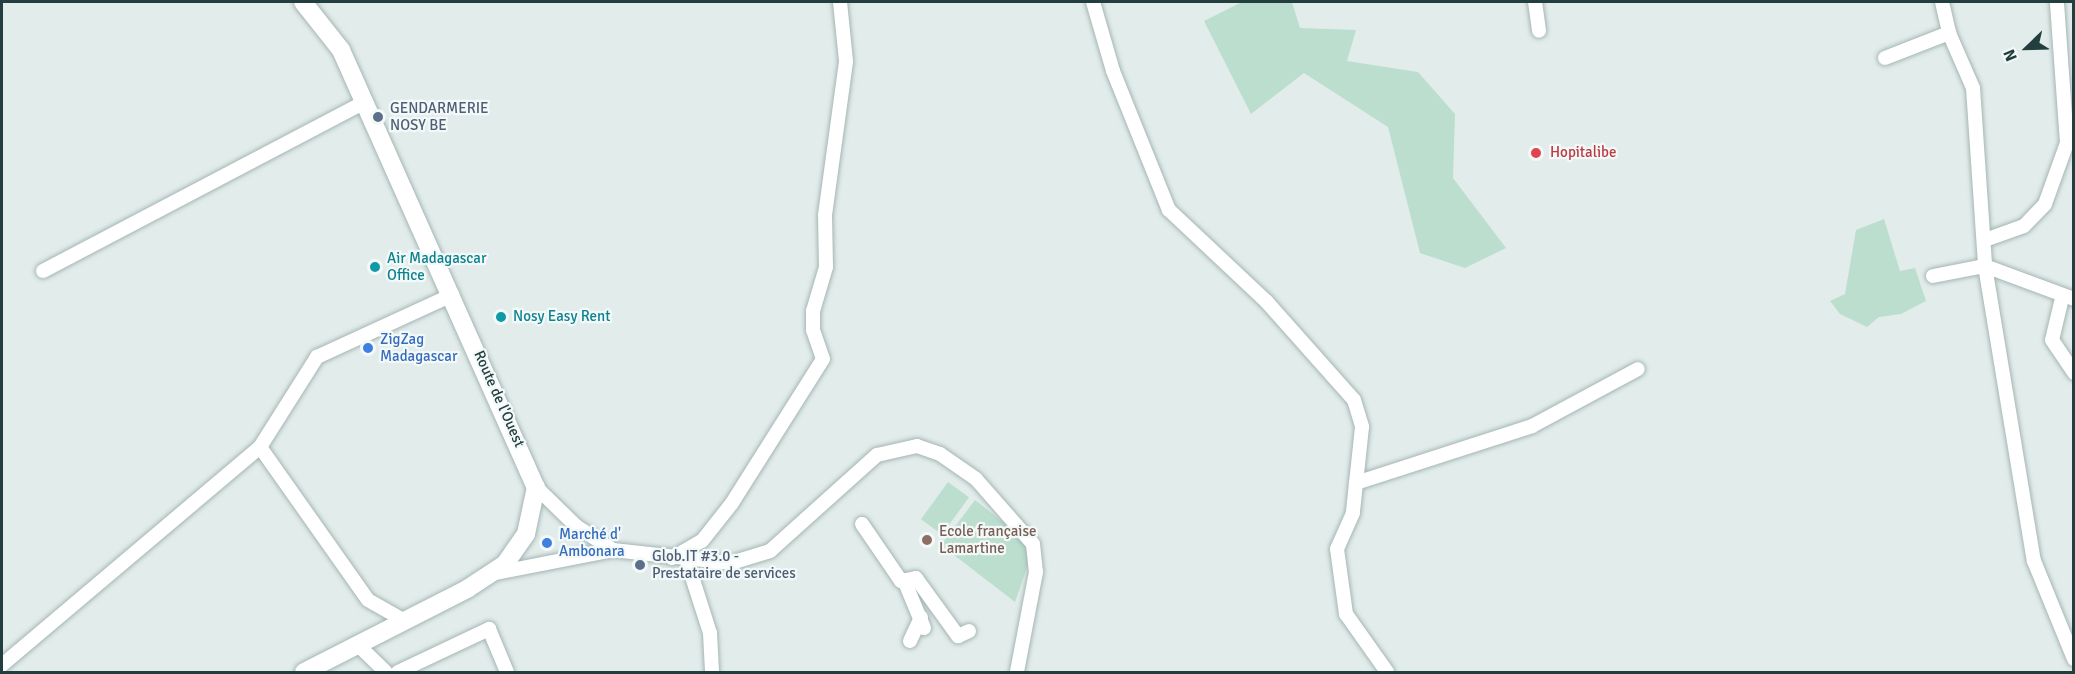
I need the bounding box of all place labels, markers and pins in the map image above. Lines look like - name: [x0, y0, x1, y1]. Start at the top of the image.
- place label: GENDARMERIE NOSY BE: [390, 99, 489, 134]
- marker: GENDARMERIE NOSY BE: [371, 110, 385, 124]
- marker: Hopitalibe: [1527, 144, 1545, 162]
- place label: Hopitalibe: [1550, 144, 1617, 162]
- place label: Air Madagascar Office: [387, 249, 486, 284]
- marker: Air Madagascar Office: [368, 260, 382, 274]
- place label: Nosy Easy Rent: [513, 308, 610, 326]
- marker: Nosy Easy Rent: [494, 310, 508, 324]
- place label: ZigZag Madagascar: [380, 330, 457, 365]
- marker: ZigZag Madagascar: [361, 341, 375, 355]
- place label: Ecole française Lamartine: [939, 522, 1036, 557]
- place label: Marché d' Ambonara: [559, 525, 625, 560]
- marker: Ecole française Lamartine: [920, 533, 934, 547]
- marker: Marché d' Ambonara: [540, 536, 554, 550]
- place label: Glob.IT #3.0 - Prestataire de services: [652, 547, 796, 582]
- marker: Glob.IT #3.0 - Prestataire de services: [633, 558, 647, 572]

